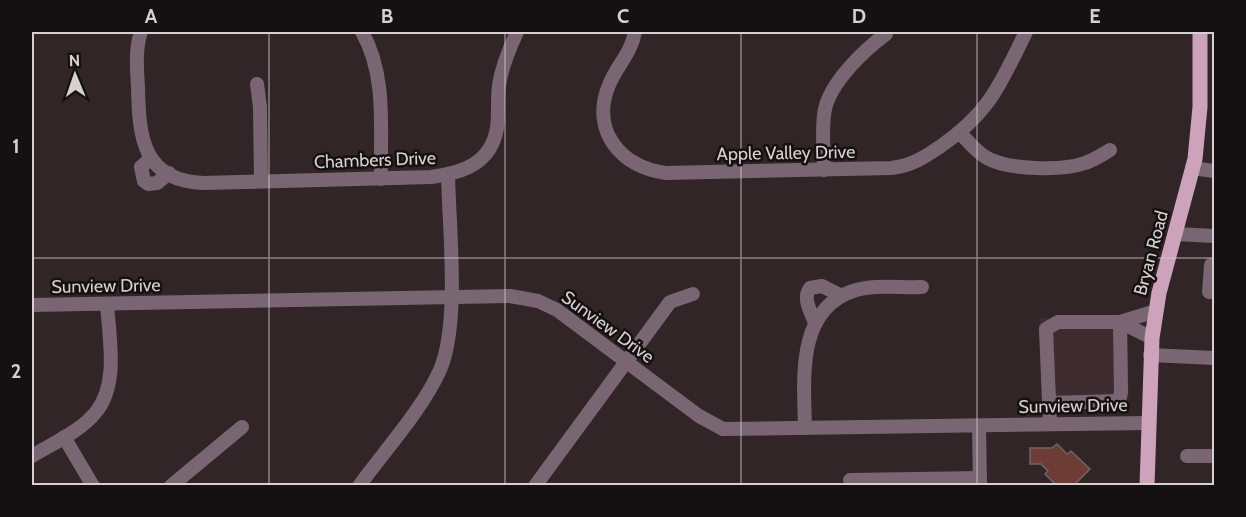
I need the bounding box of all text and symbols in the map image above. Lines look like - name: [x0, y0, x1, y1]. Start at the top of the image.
- text: A: [145, 4, 158, 28]
- text: B: [381, 4, 393, 28]
- text: C: [617, 4, 629, 28]
- text: D: [852, 4, 866, 28]
- text: E: [1089, 4, 1101, 28]
- north arrow: [45, 45, 105, 105]
- text: N: [69, 51, 80, 70]
- text: 1: [12, 134, 20, 158]
- street label: Apple Valley Drive: [717, 141, 855, 165]
- street label: Chambers Drive: [314, 147, 436, 173]
- street label: Bryan Road: [1129, 208, 1173, 298]
- street label: Sunview Drive: [51, 274, 161, 298]
- street label: Sunview Drive: [557, 286, 659, 368]
- text: 2: [11, 359, 21, 383]
- street label: Sunview Drive: [1018, 394, 1128, 418]

